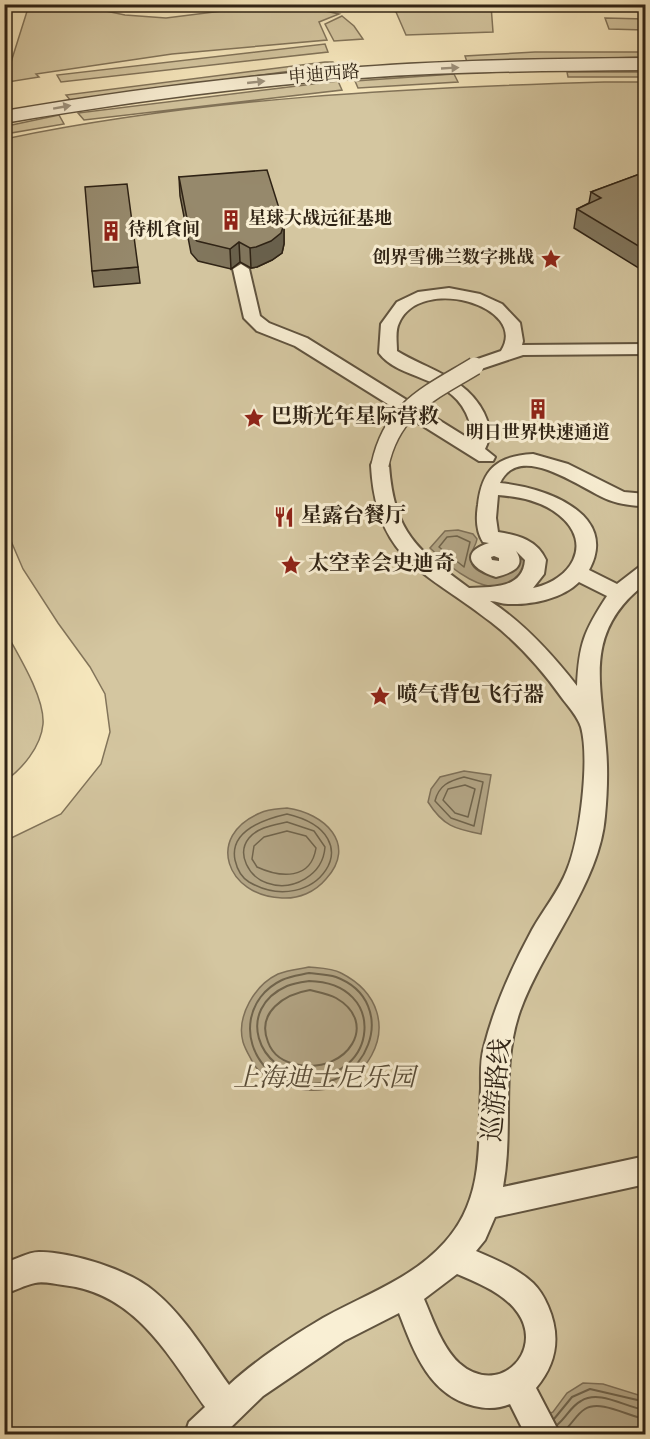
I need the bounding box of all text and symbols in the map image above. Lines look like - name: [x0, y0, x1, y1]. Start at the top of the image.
- street label: 申迪西路: [287, 60, 361, 92]
- one-way arrow: [441, 64, 460, 73]
- one-way arrow: [246, 77, 265, 87]
- one-way arrow: [53, 102, 72, 111]
- place label: 星球大战远征基地: [248, 207, 392, 233]
- building icon: 星球大战远征基地: [219, 208, 243, 232]
- place label: 待机食间: [128, 218, 200, 244]
- building icon: 待机食间: [99, 219, 123, 243]
- place label: 创界雪佛兰数字挑战: [372, 246, 534, 272]
- place icon: 创界雪佛兰数字挑战: [539, 247, 563, 271]
- building icon: 明日世界快速通道: [526, 397, 550, 421]
- place label: 巴斯光年星际营救: [271, 403, 439, 433]
- place icon: 巴斯光年星际营救: [242, 406, 266, 430]
- place label: 明日世界快速通道: [466, 421, 610, 447]
- place label: 星露台餐厅: [301, 502, 406, 532]
- restaurant icon: 星露台餐厅: [272, 505, 296, 529]
- place label: 太空幸会史迪奇: [308, 550, 455, 580]
- place icon: 太空幸会史迪奇: [279, 553, 303, 577]
- place label: 喷气背包飞行器: [397, 681, 544, 711]
- place icon: 喷气背包飞行器: [368, 684, 392, 708]
- street label: 巡游路线: [475, 1037, 521, 1143]
- park label: 上海迪士尼乐园: [233, 1061, 419, 1098]

